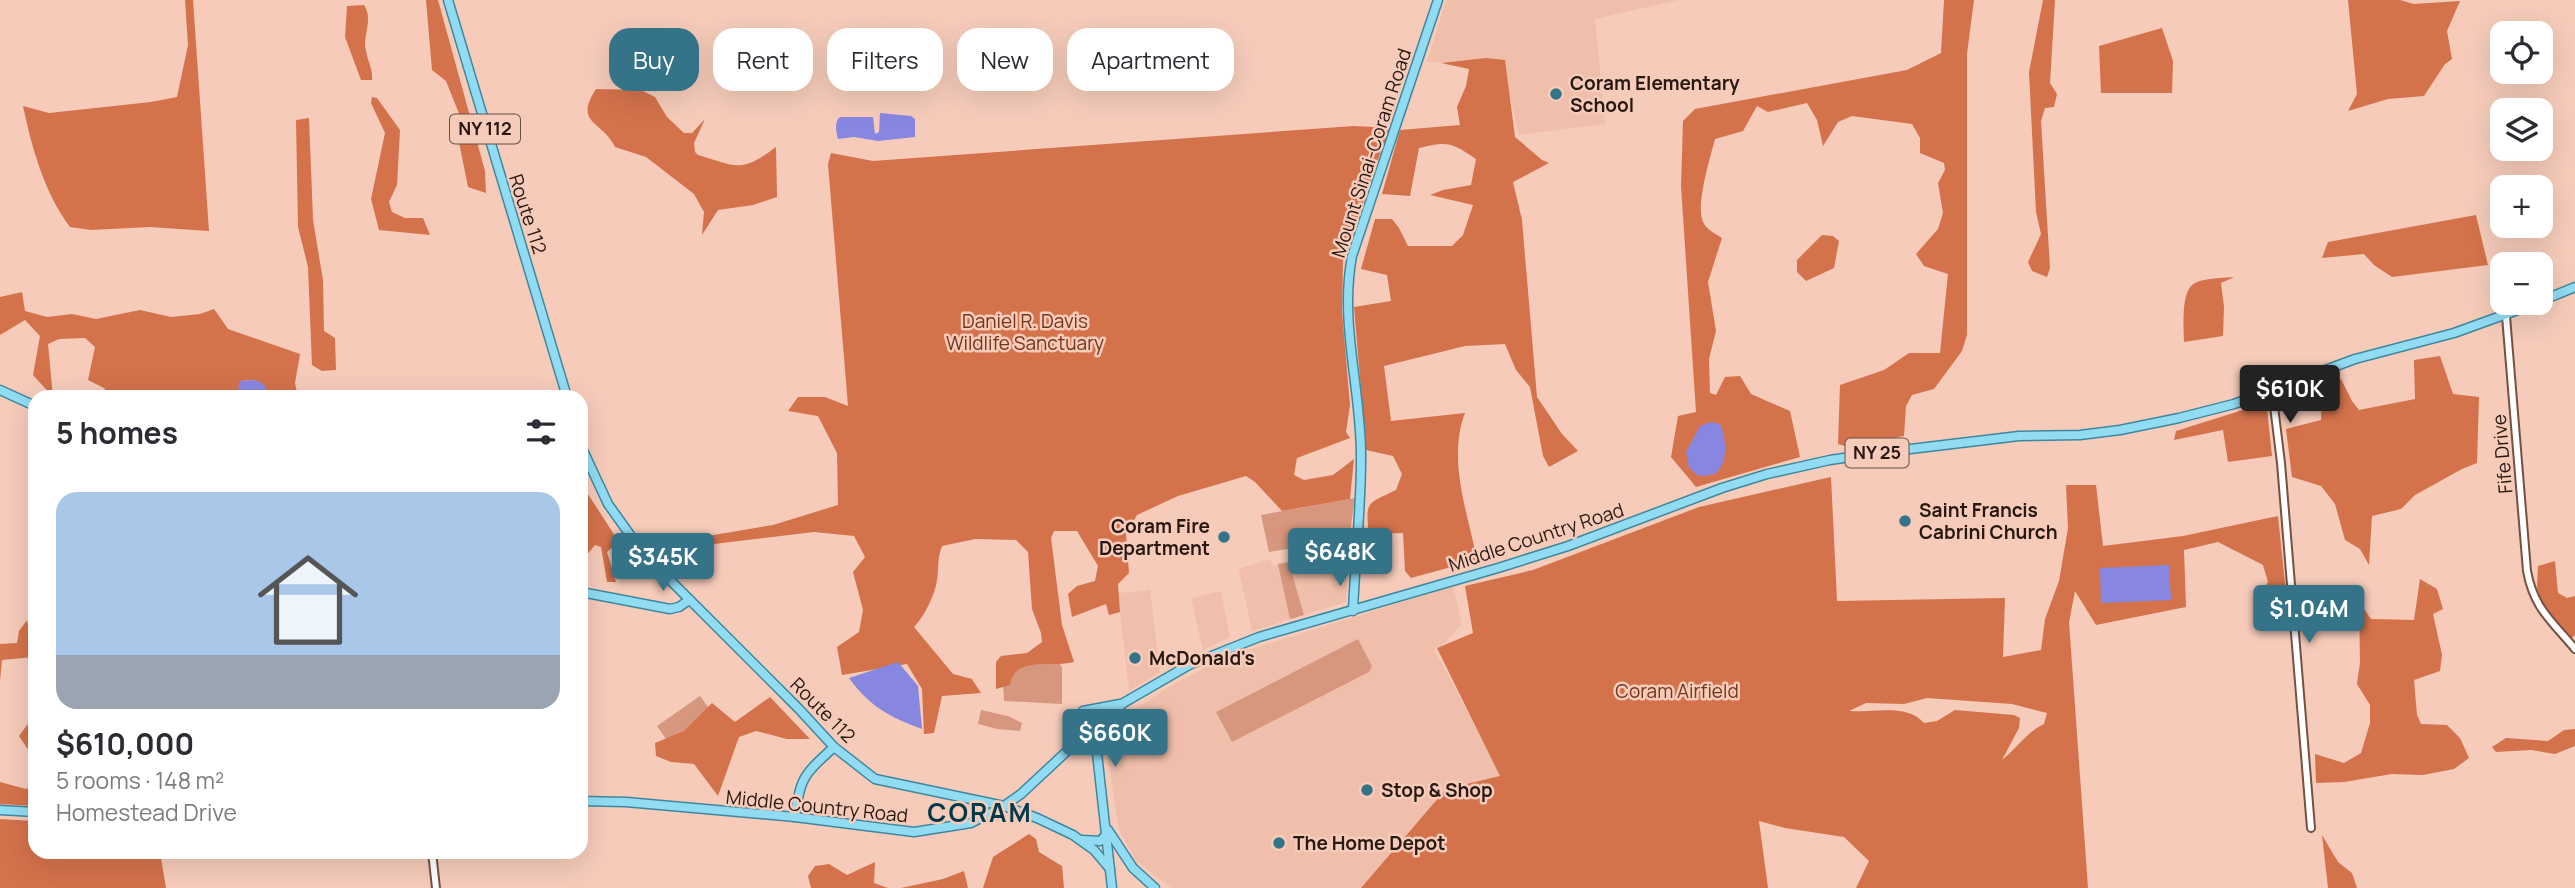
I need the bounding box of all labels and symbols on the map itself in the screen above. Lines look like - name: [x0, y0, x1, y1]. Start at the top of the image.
- street label: Mount Sinai-Coram Road: [1325, 45, 1417, 261]
- place label: Coram Elementary School: [1570, 70, 1740, 118]
- marker: Coram Elementary School: [1548, 86, 1564, 102]
- road number: NY 112: [450, 114, 520, 144]
- street label: Route 112: [503, 171, 553, 257]
- park label: Daniel R. Davis Wildlife Sanctuary: [946, 308, 1104, 356]
- pin: $610K: [2241, 366, 2339, 425]
- street label: Fife Drive: [2486, 413, 2518, 495]
- road number: NY 25: [1846, 438, 1909, 467]
- street label: Middle Country Road: [1445, 496, 1627, 578]
- place label: Saint Francis Cabrini Church: [1919, 497, 2058, 545]
- place label: Coram Fire Department: [1099, 513, 1210, 561]
- marker: Saint Francis Cabrini Church: [1897, 513, 1913, 529]
- pin: $648K: [1291, 528, 1389, 588]
- marker: Coram Fire Department: [1216, 529, 1232, 545]
- pin: $345K: [614, 534, 712, 593]
- pin: $1.04M: [2252, 586, 2366, 645]
- place label: McDonald's: [1149, 645, 1255, 671]
- marker: McDonald's: [1127, 650, 1143, 666]
- street label: Route 112: [785, 672, 861, 748]
- park label: Coram Airfield: [1615, 678, 1739, 704]
- pin: $660K: [1066, 710, 1164, 769]
- place label: Stop & Shop: [1381, 777, 1493, 803]
- marker: Stop & Shop: [1359, 782, 1375, 798]
- street label: Middle Country Road: [725, 784, 909, 828]
- district label: CORAM: [927, 794, 1033, 830]
- place label: The Home Depot: [1293, 830, 1445, 856]
- marker: The Home Depot: [1271, 835, 1287, 851]

